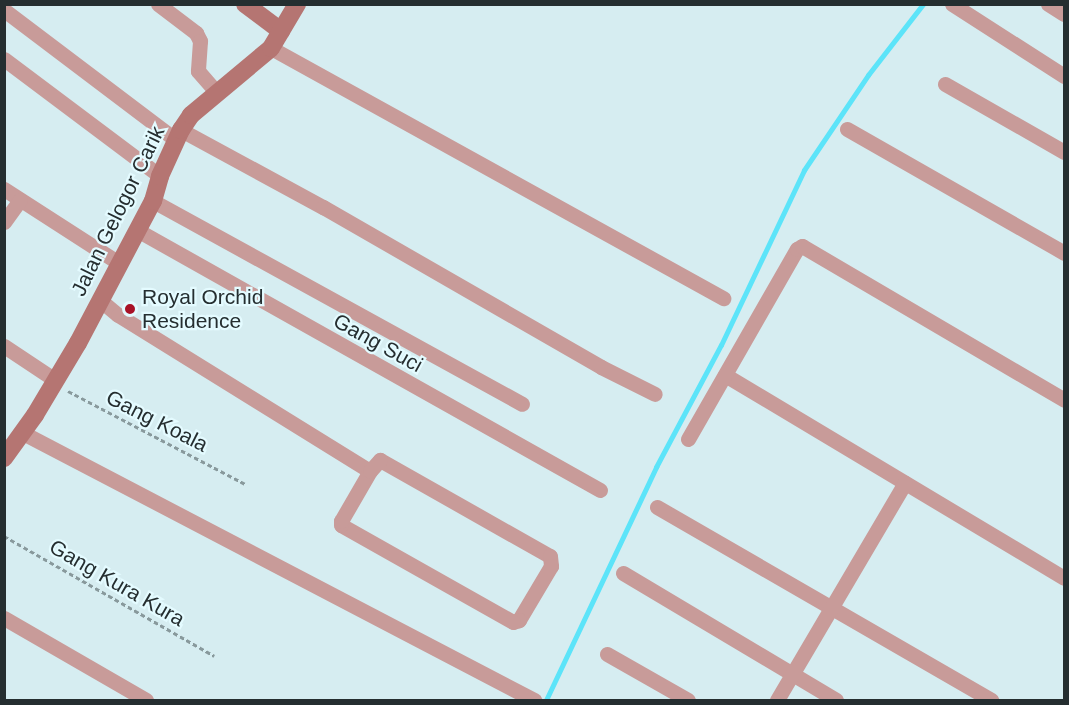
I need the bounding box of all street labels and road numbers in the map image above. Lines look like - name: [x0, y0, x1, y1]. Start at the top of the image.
- street label: Jalan Gelogor Carik: [66, 122, 170, 300]
- street label: Gang Suci: [329, 308, 427, 378]
- street label: Gang Koala: [102, 385, 212, 457]
- street label: Gang Kura Kura: [45, 534, 189, 632]

